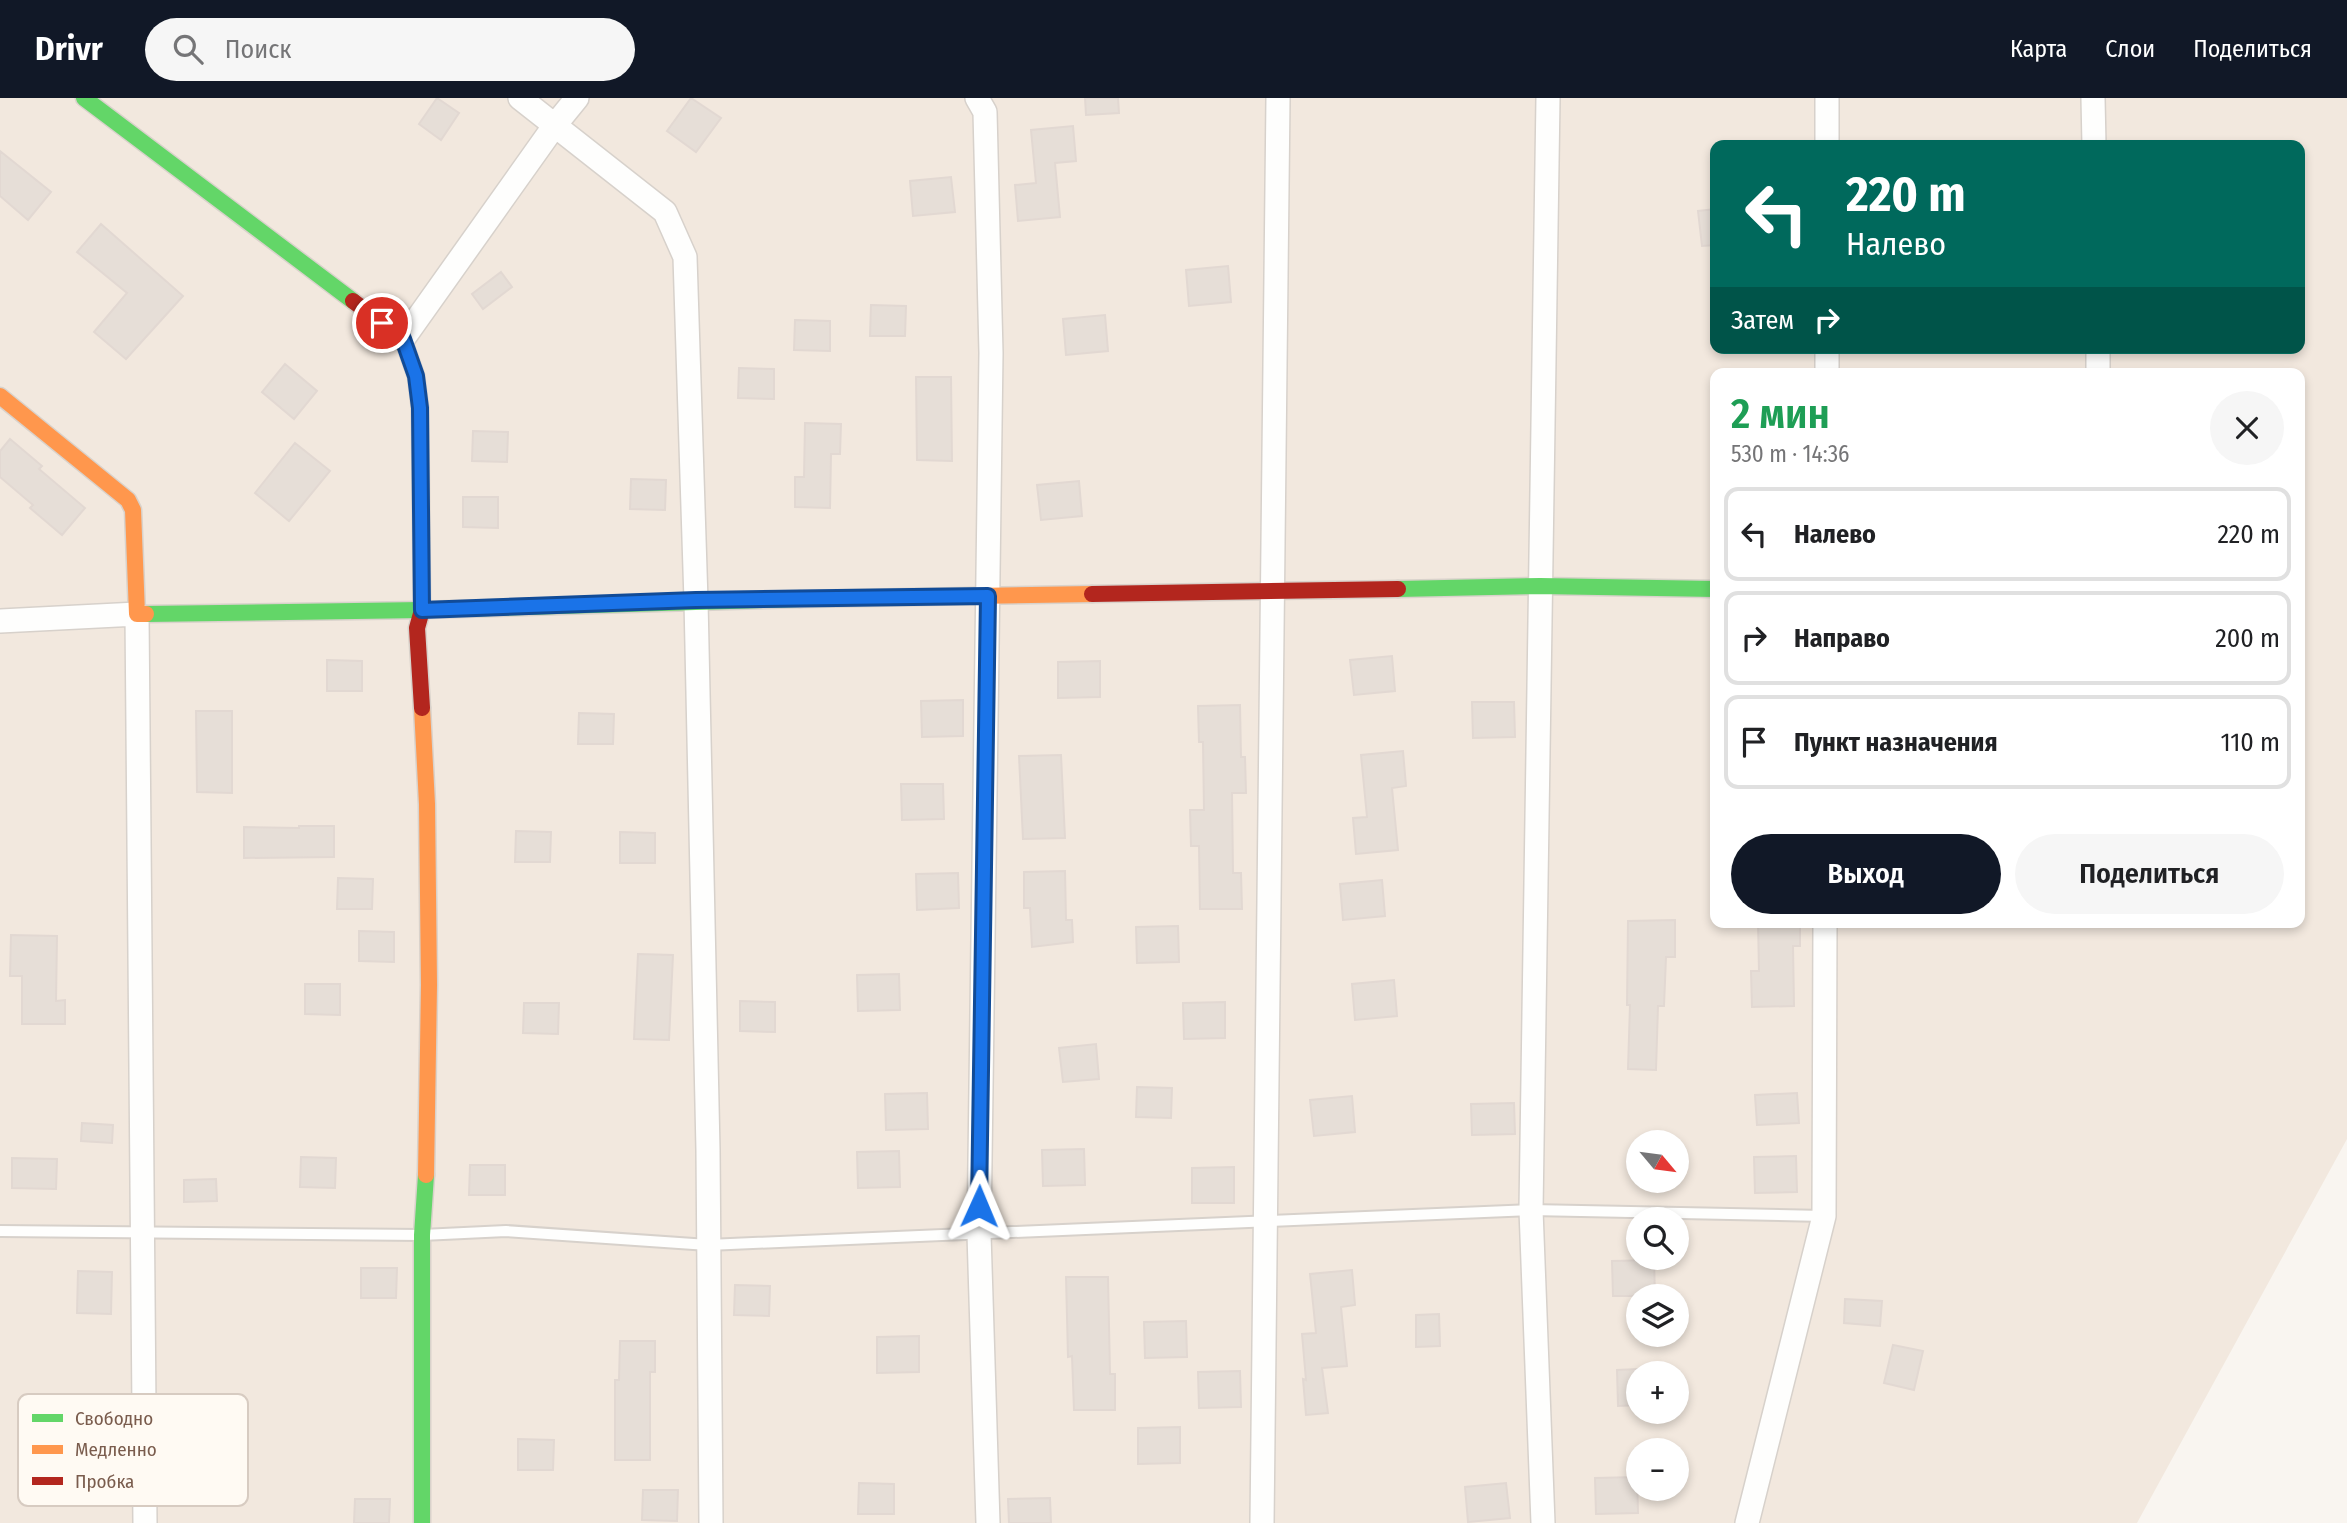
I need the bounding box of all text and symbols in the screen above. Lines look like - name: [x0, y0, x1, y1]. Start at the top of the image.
- search box: [145, 18, 635, 81]
- text: Drivr: [35, 29, 103, 69]
- icon: search: [169, 30, 207, 68]
- text: Поиск: [225, 34, 292, 65]
- text: Карта: [2010, 35, 2067, 63]
- text: Слои: [2105, 35, 2155, 63]
- text: Поделиться: [2193, 35, 2312, 63]
- text: 220 m: [1846, 165, 1966, 224]
- icon: left: [1731, 168, 1822, 259]
- text: Налево: [1846, 225, 1946, 263]
- pin: [352, 293, 412, 353]
- icon: right: [1808, 301, 1846, 339]
- icon: arrive: [363, 304, 401, 342]
- text: Затем: [1731, 305, 1794, 336]
- text: 2 мин: [1731, 389, 1830, 439]
- button: close: [2210, 391, 2284, 465]
- text: 530 m · 14:36: [1731, 440, 1850, 468]
- icon: left: [1735, 515, 1773, 553]
- text: Налево: [1794, 519, 1876, 550]
- text: 220 m: [2217, 519, 2280, 550]
- icon: right: [1735, 619, 1773, 657]
- text: Направо: [1794, 623, 1890, 654]
- text: 200 m: [2215, 623, 2280, 654]
- icon: arrive: [1735, 723, 1773, 761]
- text: Пункт назначения: [1794, 727, 1998, 758]
- text: 110 m: [2220, 727, 2280, 758]
- button: Выход: [1731, 834, 2001, 914]
- button: Поделиться: [2015, 834, 2284, 914]
- north arrow: [1626, 1130, 1689, 1194]
- map controls: [1626, 1130, 1689, 1501]
- position arrow: [942, 1169, 1016, 1243]
- button: search: [1626, 1207, 1689, 1270]
- button: layers: [1626, 1284, 1689, 1347]
- button: +: [1626, 1361, 1689, 1424]
- legend: [18, 1394, 248, 1506]
- text: Свободно: [75, 1407, 153, 1430]
- text: Медленно: [75, 1438, 157, 1461]
- button: −: [1626, 1438, 1689, 1501]
- text: Пробка: [75, 1470, 134, 1493]

